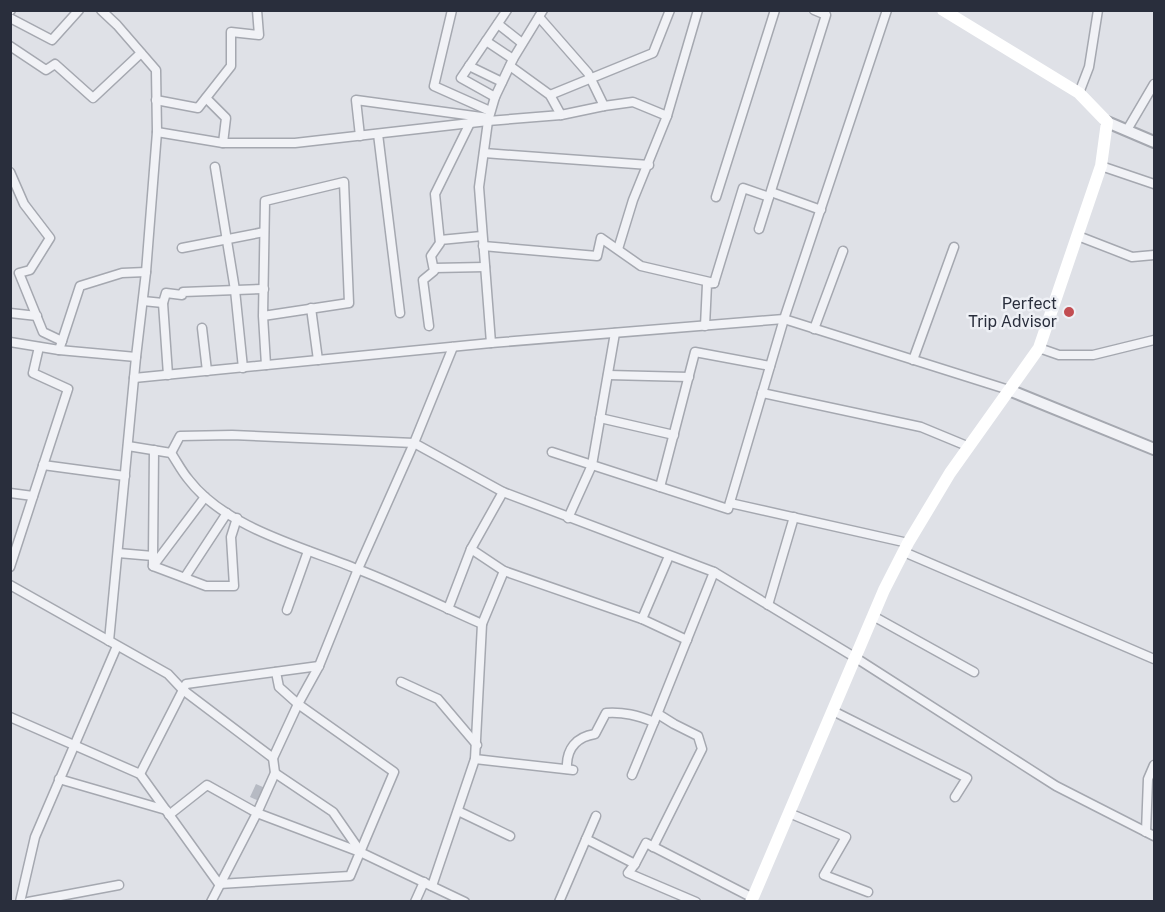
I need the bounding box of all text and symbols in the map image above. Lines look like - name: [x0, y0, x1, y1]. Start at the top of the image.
- place label: Perfect Trip Advisor: [968, 294, 1057, 331]
- marker: Perfect Trip Advisor: [1062, 305, 1076, 319]

